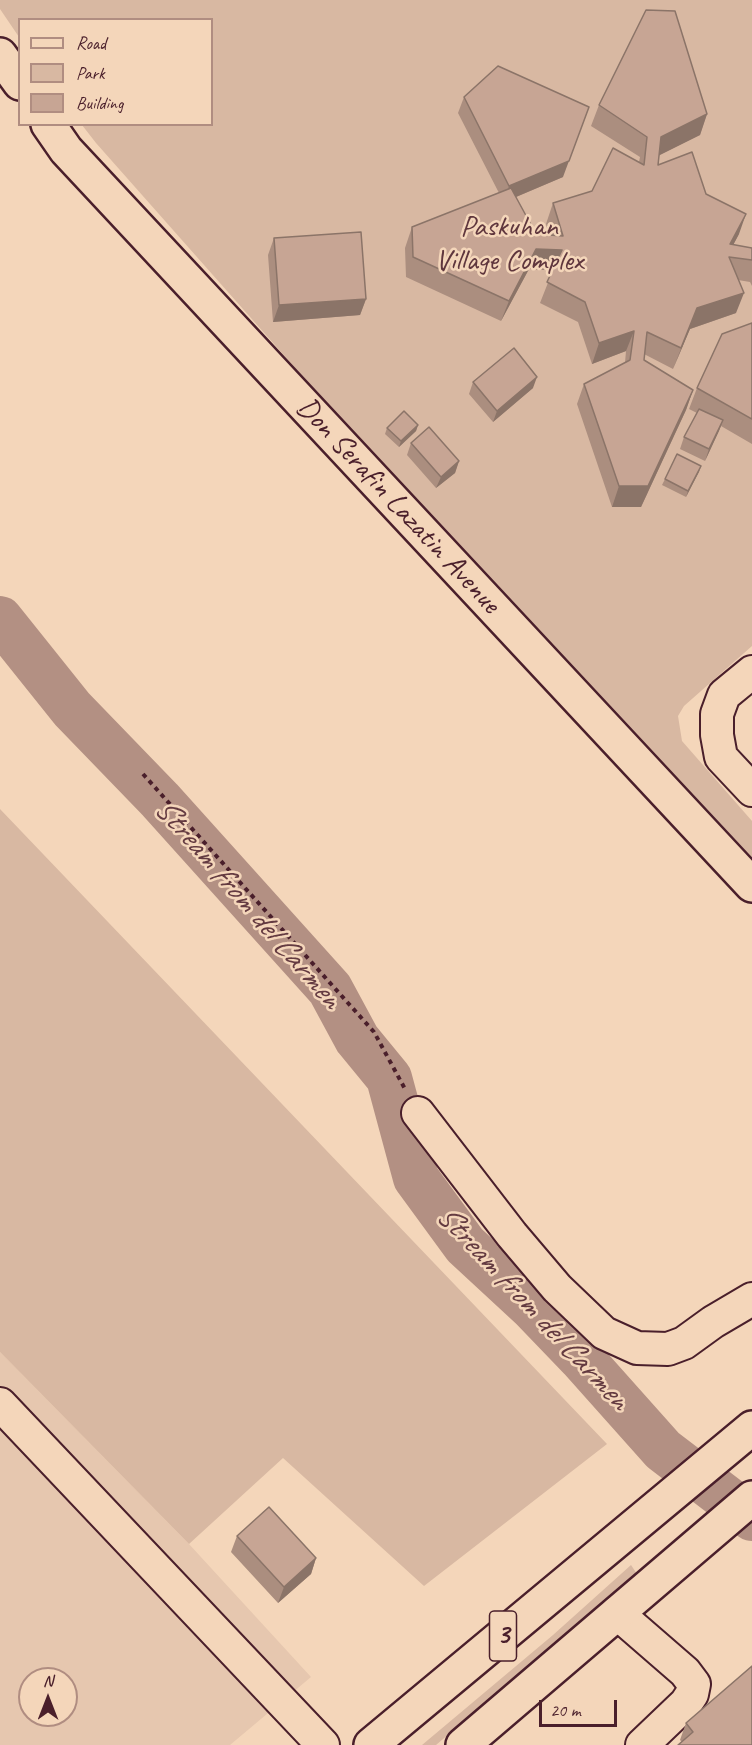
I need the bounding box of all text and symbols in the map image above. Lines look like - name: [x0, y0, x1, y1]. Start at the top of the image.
- legend: [18, 18, 213, 126]
- text: Road: [76, 32, 106, 54]
- text: Park: [76, 62, 105, 84]
- text: Building: [76, 92, 123, 114]
- park label: Paskuhan Village Complex: [435, 209, 583, 280]
- street label: Don Serafin Lazatin Avenue: [288, 390, 508, 622]
- water label: Stream from del Carmen: [145, 791, 349, 1017]
- water label: Stream from del Carmen: [427, 1198, 637, 1418]
- road number: 3: [490, 1611, 516, 1661]
- north arrow: [18, 1667, 78, 1727]
- text: N: [43, 1671, 53, 1691]
- scale bar: [542, 1688, 620, 1726]
- text: 20 m: [550, 1699, 581, 1721]

